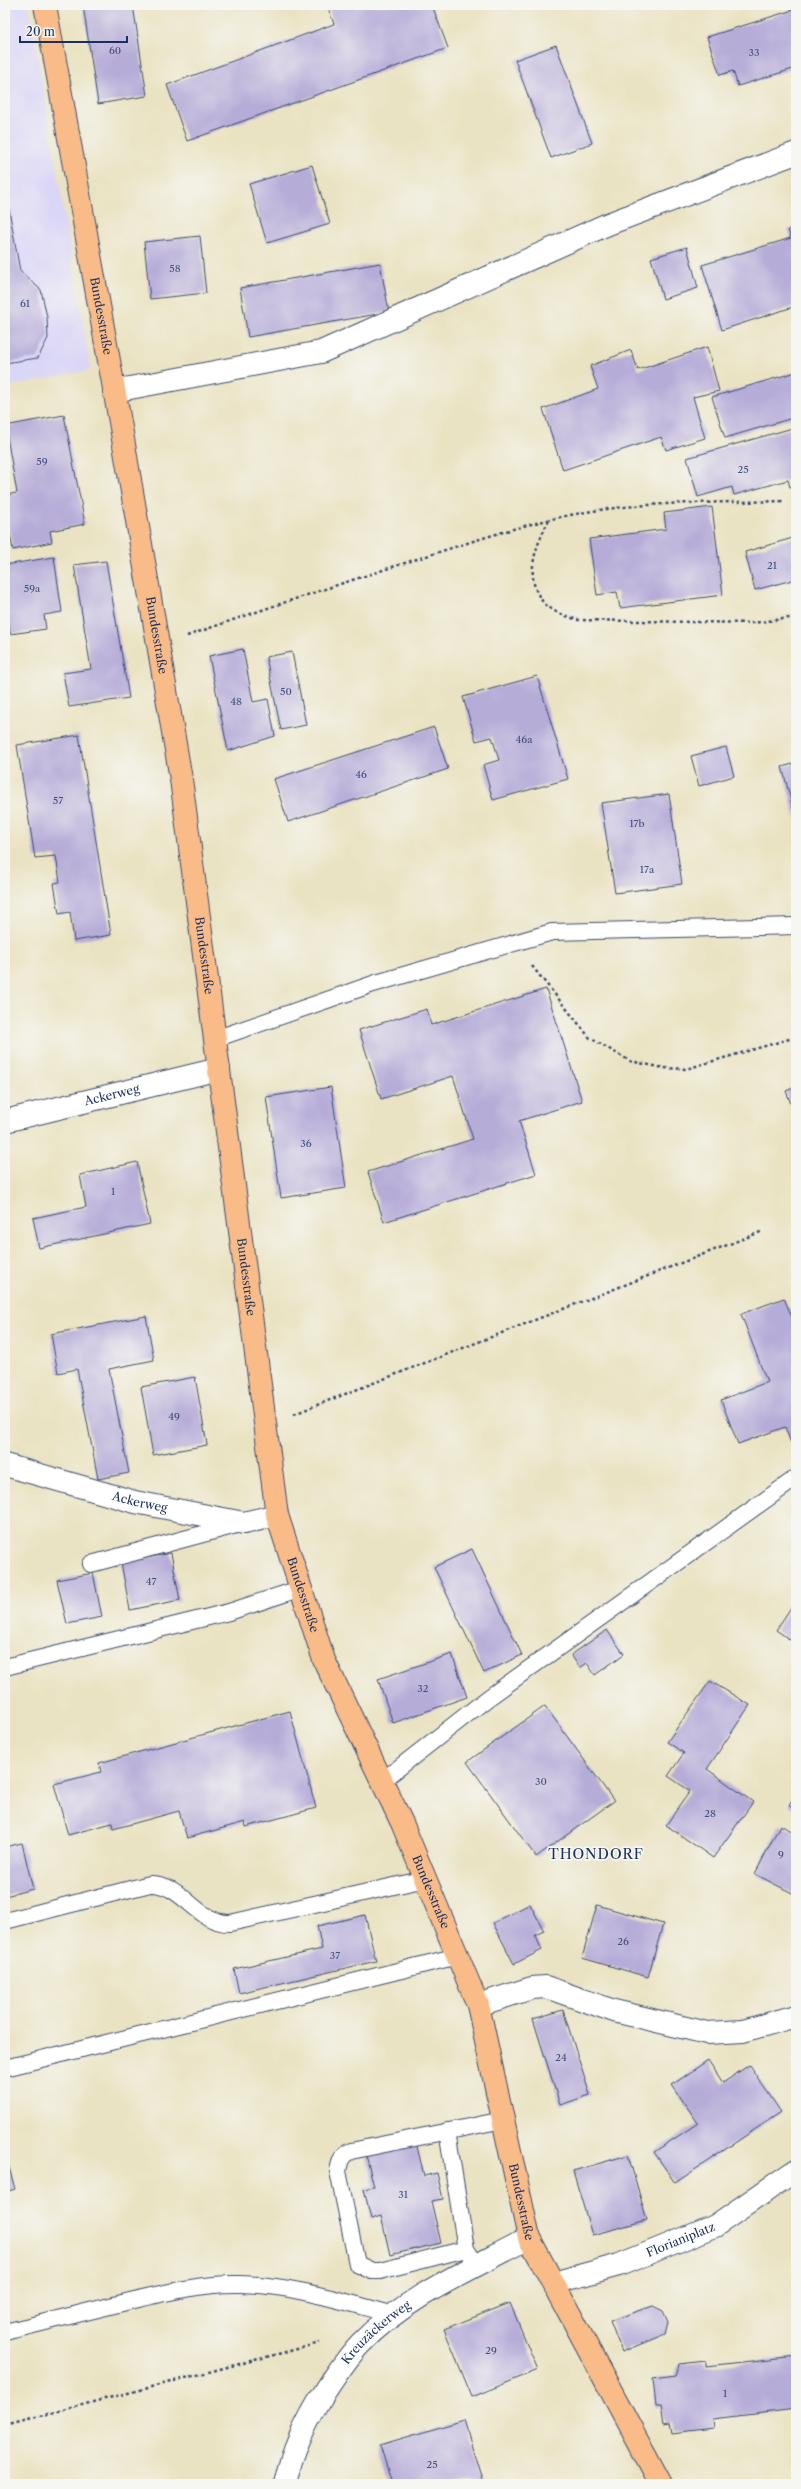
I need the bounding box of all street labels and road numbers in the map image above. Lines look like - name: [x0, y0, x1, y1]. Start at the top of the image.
- street label: Bundesstraße: [87, 276, 116, 356]
- street label: Bundesstraße: [143, 595, 171, 675]
- street label: Bundesstraße: [192, 916, 217, 996]
- street label: Ackerweg: [82, 1080, 141, 1109]
- street label: Bundesstraße: [234, 1237, 259, 1317]
- street label: Ackerweg: [110, 1488, 169, 1515]
- street label: Bundesstraße: [284, 1555, 323, 1635]
- street label: Bundesstraße: [409, 1853, 453, 1931]
- street label: Bundesstraße: [506, 2162, 537, 2242]
- street label: Florianiplatz: [644, 2219, 717, 2260]
- street label: Kreuzäckerweg: [338, 2297, 414, 2367]

